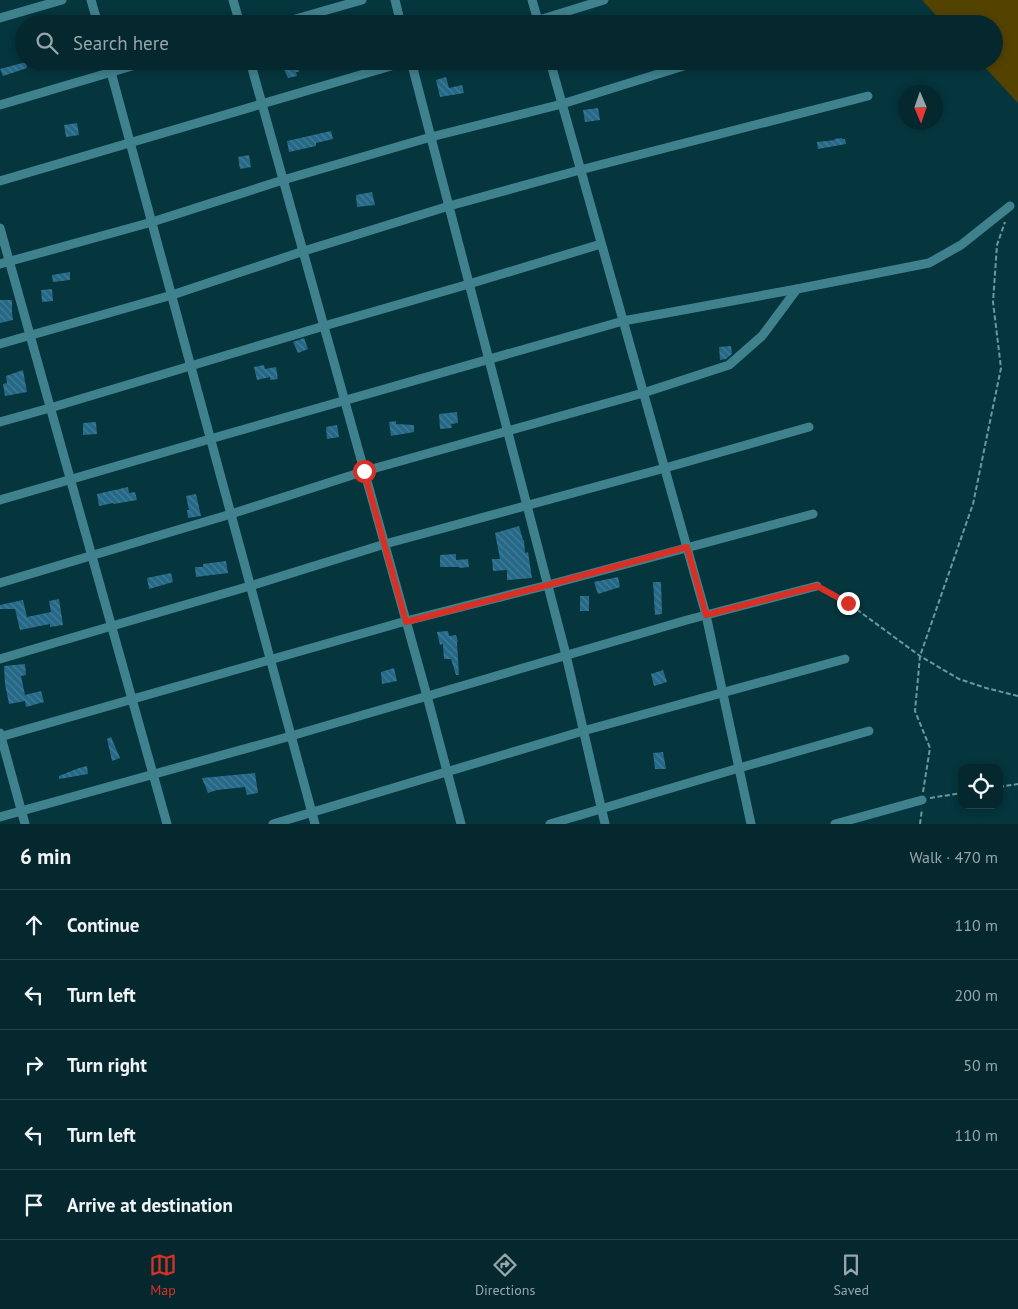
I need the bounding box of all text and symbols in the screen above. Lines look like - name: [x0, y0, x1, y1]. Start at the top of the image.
- search box: [15, 15, 1003, 70]
- icon: search: [33, 29, 61, 57]
- text: Search here: [73, 31, 169, 55]
- north arrow: [898, 85, 943, 130]
- route start: [353, 460, 376, 483]
- route end: [837, 592, 860, 615]
- map controls: [958, 764, 1003, 809]
- button: locate: [958, 764, 1003, 809]
- text: 6 min: [20, 843, 71, 870]
- text: Walk · 470 m: [909, 847, 998, 867]
- icon: ahead: [20, 911, 48, 939]
- text: Continue: [67, 913, 139, 937]
- text: 110 m: [955, 915, 998, 935]
- icon: left: [20, 981, 48, 1009]
- text: Turn left: [67, 983, 136, 1007]
- text: 200 m: [955, 985, 998, 1005]
- icon: right: [20, 1051, 48, 1079]
- text: Turn right: [67, 1053, 147, 1077]
- text: 50 m: [963, 1055, 998, 1075]
- icon: left: [20, 1121, 48, 1149]
- text: Turn left: [67, 1123, 136, 1147]
- text: 110 m: [955, 1125, 998, 1145]
- icon: arrive: [20, 1191, 48, 1219]
- text: Arrive at destination: [67, 1193, 233, 1217]
- tab: Map: [149, 1251, 177, 1299]
- tab: Directions: [475, 1251, 535, 1299]
- tab: Saved: [833, 1251, 869, 1299]

